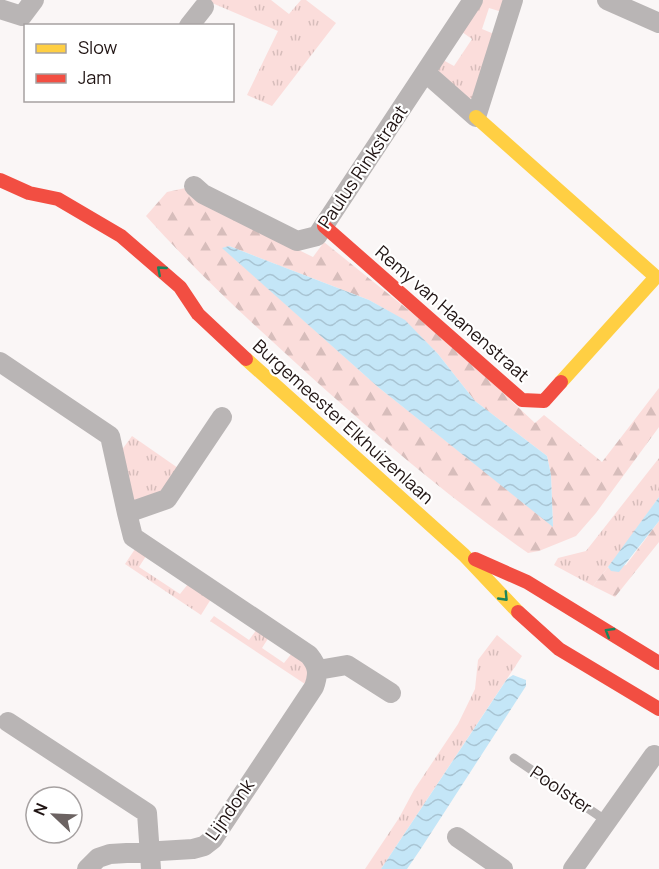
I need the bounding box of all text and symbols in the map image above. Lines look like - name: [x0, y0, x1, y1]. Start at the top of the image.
- legend: [24, 24, 234, 102]
- text: Slow: [78, 35, 118, 59]
- text: Jam: [78, 65, 112, 89]
- street label: Paulus Rinkstraat: [312, 100, 412, 233]
- street label: Remy van Haanenstraat: [371, 240, 535, 387]
- one-way arrow: [157, 266, 168, 277]
- street label: Burgemeester Elkhuizenlaan: [248, 334, 439, 509]
- one-way arrow: [497, 590, 508, 601]
- one-way arrow: [605, 628, 615, 640]
- street label: Poolster: [526, 760, 598, 819]
- street label: Lijndonk: [199, 773, 260, 845]
- north arrow: [24, 785, 84, 845]
- text: N: [28, 800, 53, 819]

